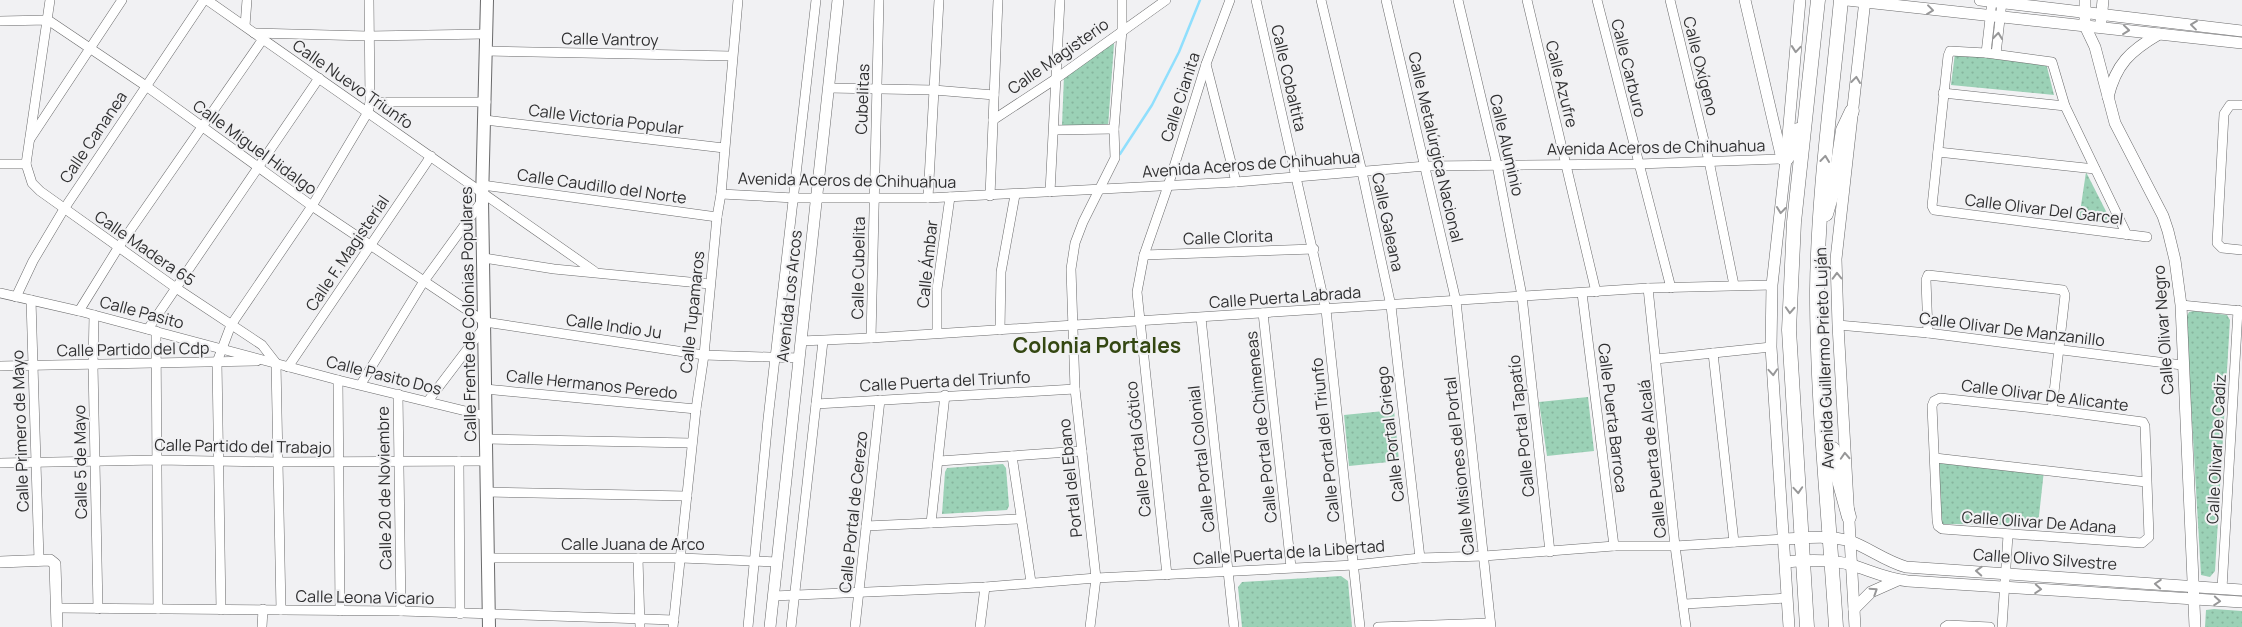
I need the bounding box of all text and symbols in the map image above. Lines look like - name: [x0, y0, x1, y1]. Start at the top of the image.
- one-way arrow: [1926, 4, 1934, 15]
- street label: Calle Magisterio: [1003, 13, 1113, 99]
- street label: Calle Oxígeno: [1678, 14, 1724, 118]
- street label: Calle Carburo: [1606, 17, 1652, 119]
- one-way arrow: [2189, 20, 2198, 30]
- street label: Calle Cobaltita: [1266, 23, 1312, 133]
- one-way arrow: [2123, 24, 2131, 35]
- street label: Calle Vantroy: [561, 27, 659, 51]
- one-way arrow: [1992, 32, 2003, 40]
- street label: Calle Nuevo Triunfo: [288, 34, 418, 134]
- street label: Calle Azufre: [1541, 38, 1583, 130]
- one-way arrow: [1791, 45, 1802, 53]
- street label: Calle Cianita: [1155, 49, 1205, 145]
- street label: Calle Metalúrgica Nacional: [1403, 50, 1469, 244]
- street label: Cubelitas: [850, 63, 874, 135]
- one-way arrow: [1850, 76, 1861, 84]
- street label: Calle Cananea: [54, 87, 132, 187]
- street label: Calle Aluminio: [1485, 92, 1529, 198]
- street label: Calle Miguel Hidalgo: [188, 94, 322, 200]
- street label: Calle Victoria Popular: [527, 99, 685, 139]
- street label: Avenida Aceros de Chihuahua: [1547, 134, 1765, 160]
- street label: Avenida Aceros de Chihuahua: [1141, 145, 1361, 183]
- one-way arrow: [1819, 155, 1830, 163]
- street label: Calle Caudillo del Norte: [516, 163, 688, 209]
- street label: Avenida Aceros de Chihuahua: [738, 167, 956, 193]
- street label: Calle Galeana: [1367, 170, 1409, 274]
- street label: Calle Frente de Colonias Populares: [455, 186, 481, 442]
- street label: Calle Olivar Del Garcel: [1964, 188, 2124, 230]
- street label: Calle F. Magisterial: [300, 191, 394, 315]
- street label: Calle Madera 65: [90, 205, 200, 291]
- one-way arrow: [1776, 207, 1787, 215]
- street label: Calle Cubelita: [846, 216, 870, 320]
- street label: Calle Ámbar: [911, 219, 943, 309]
- street label: Calle Clorita: [1183, 224, 1273, 250]
- street label: Avenida Los Arcos: [771, 229, 807, 363]
- street label: Avenida Guillermo Prieto Luján: [1809, 247, 1839, 469]
- street label: Calle Tupamaros: [675, 250, 709, 374]
- street label: Calle Olivar Negro: [2148, 265, 2178, 395]
- one-way arrow: [1831, 272, 1842, 280]
- street label: Calle Puerta Labrada: [1208, 281, 1362, 313]
- street label: Calle Pasito: [98, 290, 186, 334]
- one-way arrow: [1784, 306, 1795, 314]
- street label: Calle Olivar De Manzanillo: [1918, 307, 2106, 351]
- street label: Calle Indio Ju: [565, 308, 663, 344]
- street label: Calle Portal de Chimeneas: [1240, 330, 1282, 524]
- district label: Colonia Portales: [1013, 331, 1181, 359]
- street label: Calle Partido del Cdp: [56, 337, 210, 361]
- street label: Calle Puerta Barroca: [1593, 342, 1633, 494]
- street label: Calle Primero de Mayo: [6, 350, 34, 512]
- street label: Calle Pasito Dos: [324, 350, 444, 400]
- street label: Calle Portal Tapatío: [1503, 354, 1539, 498]
- street label: Calle Portal del Triunfo: [1305, 357, 1345, 523]
- street label: Calle Hermanos Peredo: [505, 364, 679, 404]
- street label: Calle Portal Griego: [1371, 365, 1409, 503]
- street label: Calle Puerta del Triunfo: [859, 366, 1031, 396]
- one-way arrow: [1767, 368, 1778, 376]
- street label: Calle Olivar De Cadiz: [2201, 373, 2231, 525]
- street label: Calle Olivar De Alicante: [1960, 374, 2130, 416]
- street label: Calle Misiones del Portal: [1439, 376, 1479, 556]
- street label: Calle Puerta de Alcalá: [1633, 379, 1671, 539]
- street label: Calle Portal Gótico: [1120, 380, 1156, 518]
- street label: Calle Portal Colonial: [1182, 385, 1220, 533]
- street label: Calle 5 de Mayo: [68, 405, 92, 519]
- street label: Calle 20 de Noviembre: [372, 406, 396, 570]
- street label: Portal del Ebano: [1053, 418, 1087, 538]
- street label: Calle Portal de Cerezo: [834, 430, 872, 594]
- street label: Calle Partido del Trabajo: [154, 433, 332, 459]
- one-way arrow: [1840, 452, 1851, 460]
- one-way arrow: [1792, 486, 1803, 494]
- street label: Calle Olivar De Adana: [1961, 506, 2117, 538]
- street label: Calle Juana de Arco: [561, 533, 705, 555]
- street label: Calle Puerta de la Libertad: [1192, 534, 1386, 570]
- street label: Calle Olivo Silvestre: [1972, 543, 2118, 575]
- one-way arrow: [1975, 566, 1983, 577]
- one-way arrow: [2154, 578, 2162, 589]
- one-way arrow: [2034, 583, 2042, 594]
- street label: Calle Leona Vicario: [295, 585, 435, 609]
- one-way arrow: [1869, 588, 1878, 598]
- one-way arrow: [2214, 595, 2222, 606]

